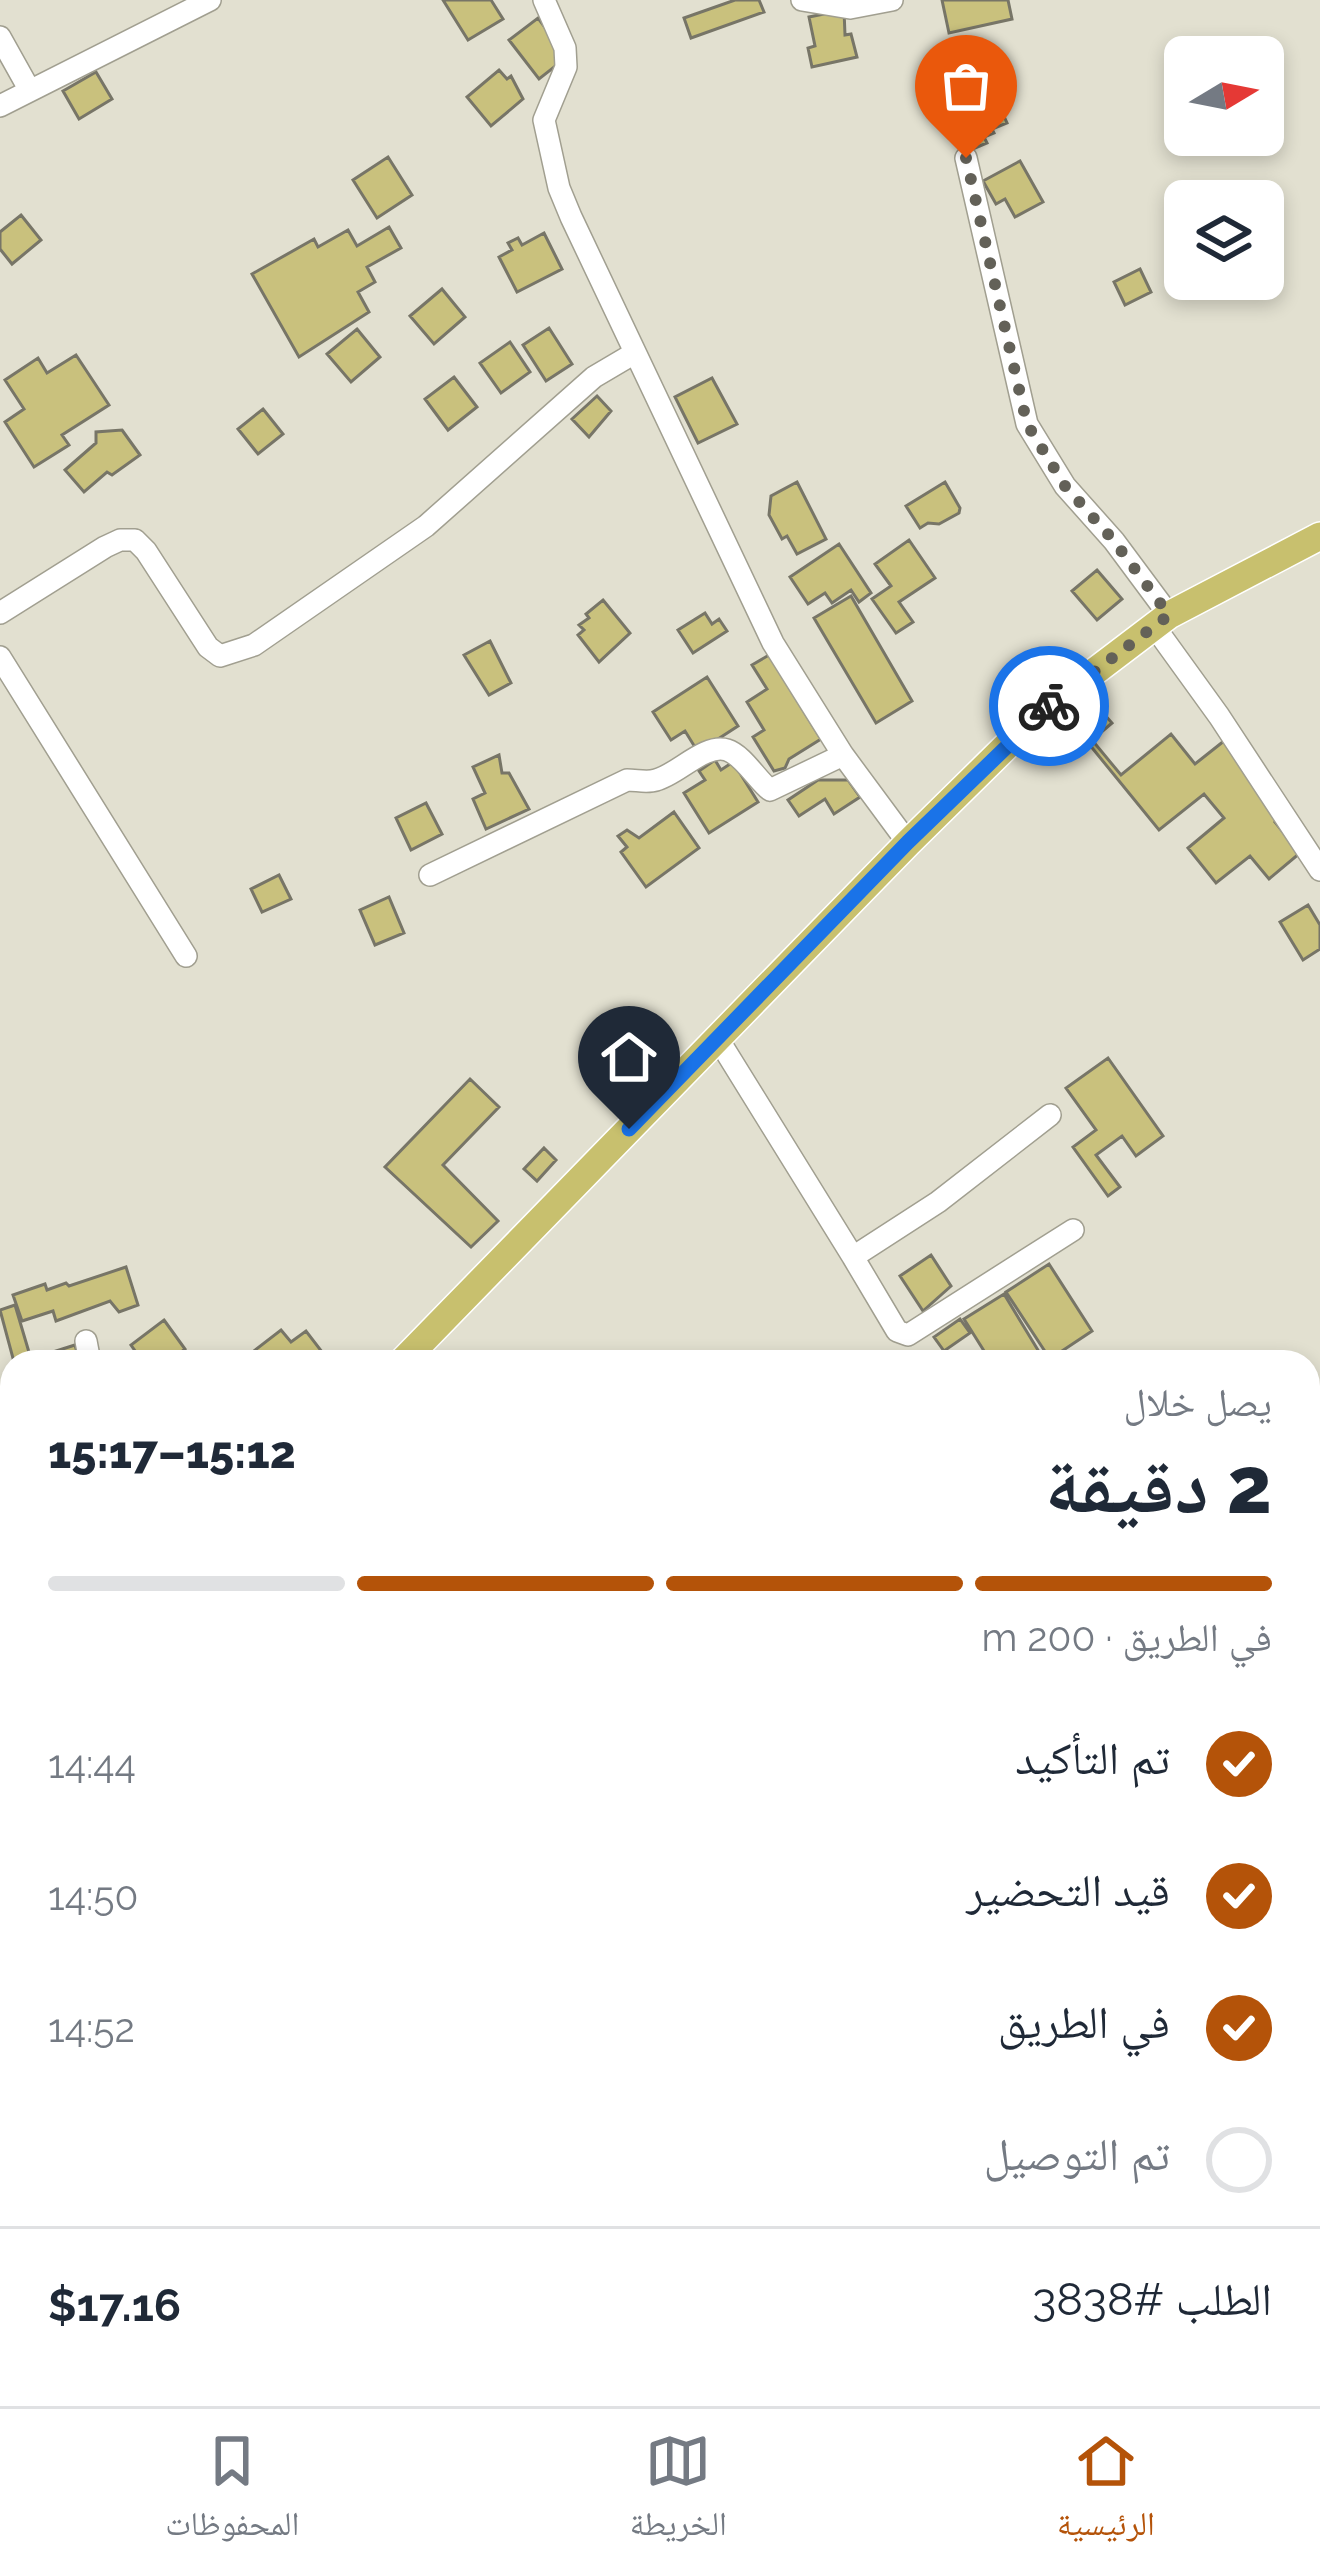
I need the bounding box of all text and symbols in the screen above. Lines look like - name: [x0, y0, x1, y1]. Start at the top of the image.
- pin: [915, 35, 1017, 158]
- north arrow: [1164, 36, 1284, 156]
- map controls: [1164, 36, 1284, 300]
- icon: bag: [933, 53, 999, 119]
- button: layers: [1164, 180, 1284, 300]
- courier: [989, 646, 1109, 766]
- icon: bike: [1016, 673, 1082, 739]
- pin: [578, 1006, 680, 1129]
- icon: home: [596, 1024, 662, 1090]
- text: يصل خلال: [1123, 1379, 1272, 1425]
- text: 15:12–15:17: [48, 1426, 296, 1479]
- text: 2 دقيقة: [1045, 1440, 1272, 1531]
- text: في الطريق · 200 m: [982, 1614, 1272, 1660]
- icon: check: [1206, 1731, 1272, 1797]
- text: تم التأكيد: [1015, 1732, 1170, 1785]
- text: 14:44: [48, 1741, 136, 1787]
- icon: check: [1206, 1863, 1272, 1929]
- text: قيد التحضير: [966, 1864, 1170, 1917]
- text: 14:50: [48, 1873, 138, 1919]
- icon: check: [1206, 1995, 1272, 2061]
- text: في الطريق: [998, 1996, 1170, 2049]
- text: 14:52: [48, 2005, 135, 2051]
- text: تم التوصيل: [984, 2128, 1170, 2181]
- text: الطلب #3838: [1032, 2273, 1272, 2326]
- text: $17.16: [48, 2279, 181, 2332]
- tab: المحفوظات: [165, 2428, 299, 2556]
- tab: الخريطة: [630, 2428, 727, 2556]
- tab: الرئيسية: [1057, 2428, 1155, 2556]

